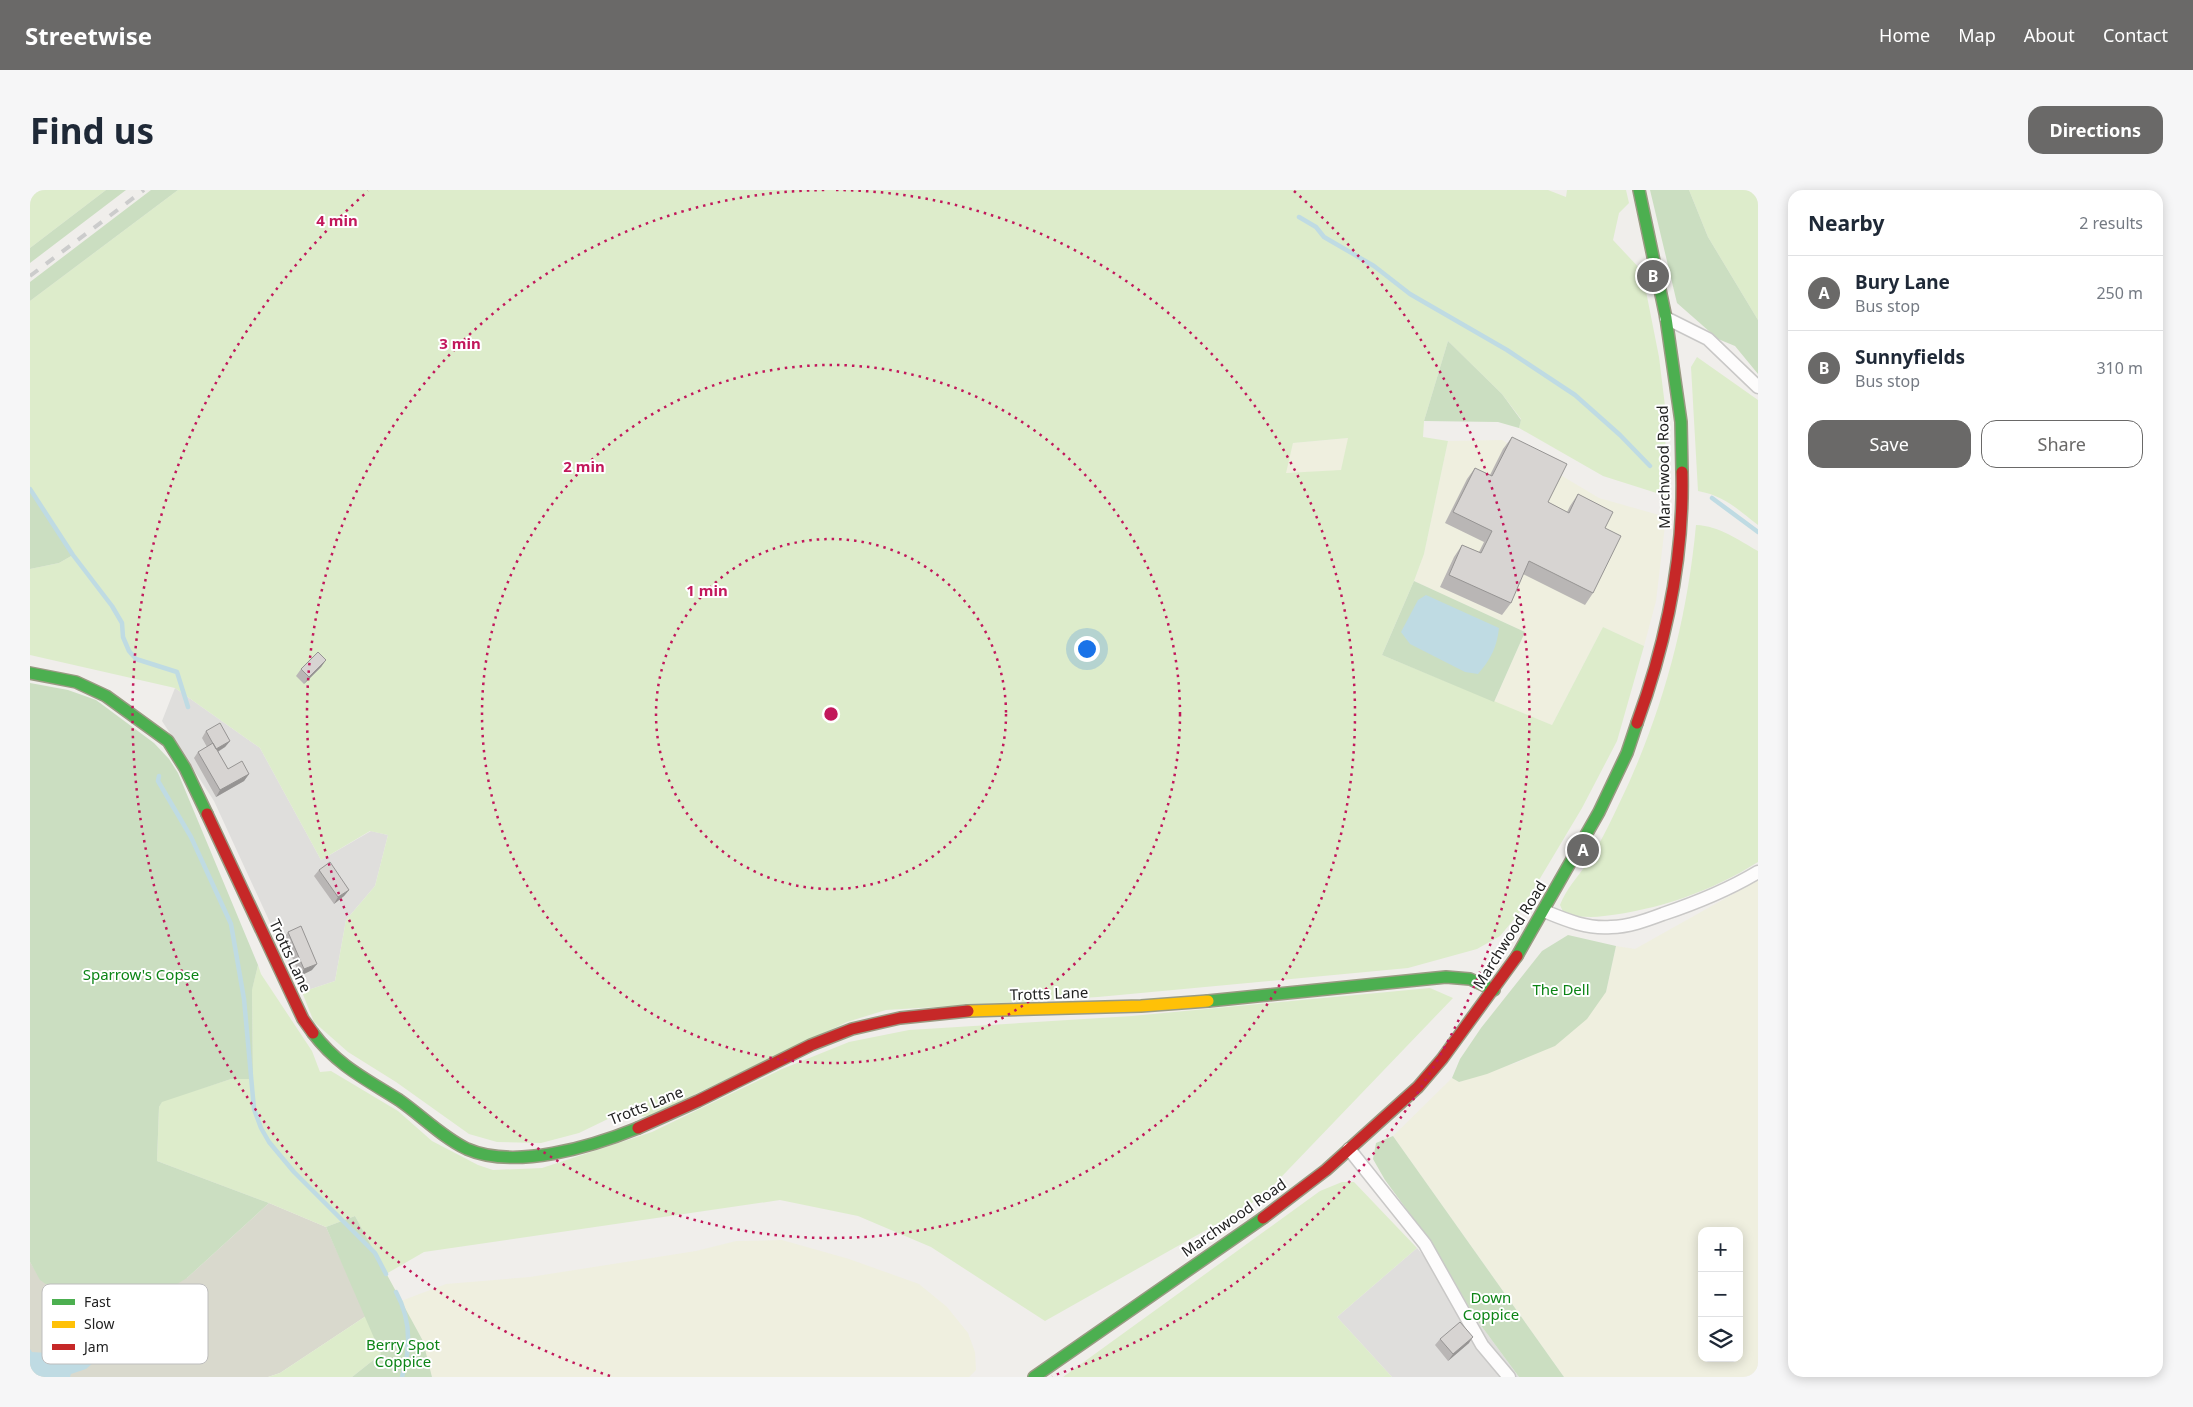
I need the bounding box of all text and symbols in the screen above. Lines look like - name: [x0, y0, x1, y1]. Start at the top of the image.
- text: Streetwise: [25, 19, 152, 52]
- text: Home: [1879, 23, 1930, 47]
- text: Map: [1958, 23, 1996, 47]
- text: About: [2024, 23, 2075, 47]
- text: Contact: [2103, 23, 2168, 47]
- button: Directions: [2028, 106, 2163, 154]
- text: Find us: [30, 107, 154, 154]
- text: Nearby: [1808, 209, 1884, 237]
- text: 4 min: [316, 210, 358, 230]
- text: 2 results: [2079, 212, 2143, 234]
- pin: B: [1637, 257, 1669, 295]
- text: Bury Lane: [1855, 269, 1950, 295]
- text: A: [1818, 282, 1830, 304]
- text: 250 m: [2096, 282, 2143, 304]
- text: Bus stop: [1855, 295, 1920, 317]
- text: 3 min: [439, 333, 481, 353]
- text: Sunnyfields: [1855, 344, 1965, 370]
- text: B: [1819, 357, 1829, 379]
- text: 310 m: [2096, 357, 2143, 379]
- text: Bus stop: [1855, 370, 1920, 392]
- street label: Marchwood Road: [1652, 405, 1674, 529]
- button: Save: [1808, 420, 1971, 468]
- button: Share: [1981, 420, 2143, 468]
- text: 2 min: [563, 456, 605, 476]
- text: 1 min: [686, 580, 728, 600]
- your location: [1074, 636, 1100, 662]
- centre of rings: [822, 705, 840, 723]
- pin: A: [1567, 831, 1599, 869]
- street label: Marchwood Road: [1468, 877, 1550, 992]
- street label: Trotts Lane: [265, 916, 317, 995]
- park label: Sparrow's Copse: [83, 964, 199, 984]
- park label: The Dell: [1532, 979, 1590, 999]
- street label: Trotts Lane: [1009, 982, 1089, 1004]
- street label: Trotts Lane: [605, 1081, 686, 1129]
- street label: Marchwood Road: [1177, 1174, 1290, 1261]
- map controls: [1698, 1227, 1743, 1362]
- button: +: [1698, 1227, 1743, 1272]
- button: −: [1698, 1272, 1743, 1317]
- legend: [42, 1284, 208, 1364]
- park label: Down Coppice: [1463, 1287, 1519, 1324]
- text: Fast: [84, 1292, 111, 1311]
- text: Slow: [84, 1314, 115, 1333]
- button: layers: [1698, 1317, 1743, 1362]
- park label: Berry Spot Coppice: [366, 1334, 441, 1371]
- text: Jam: [82, 1337, 109, 1356]

